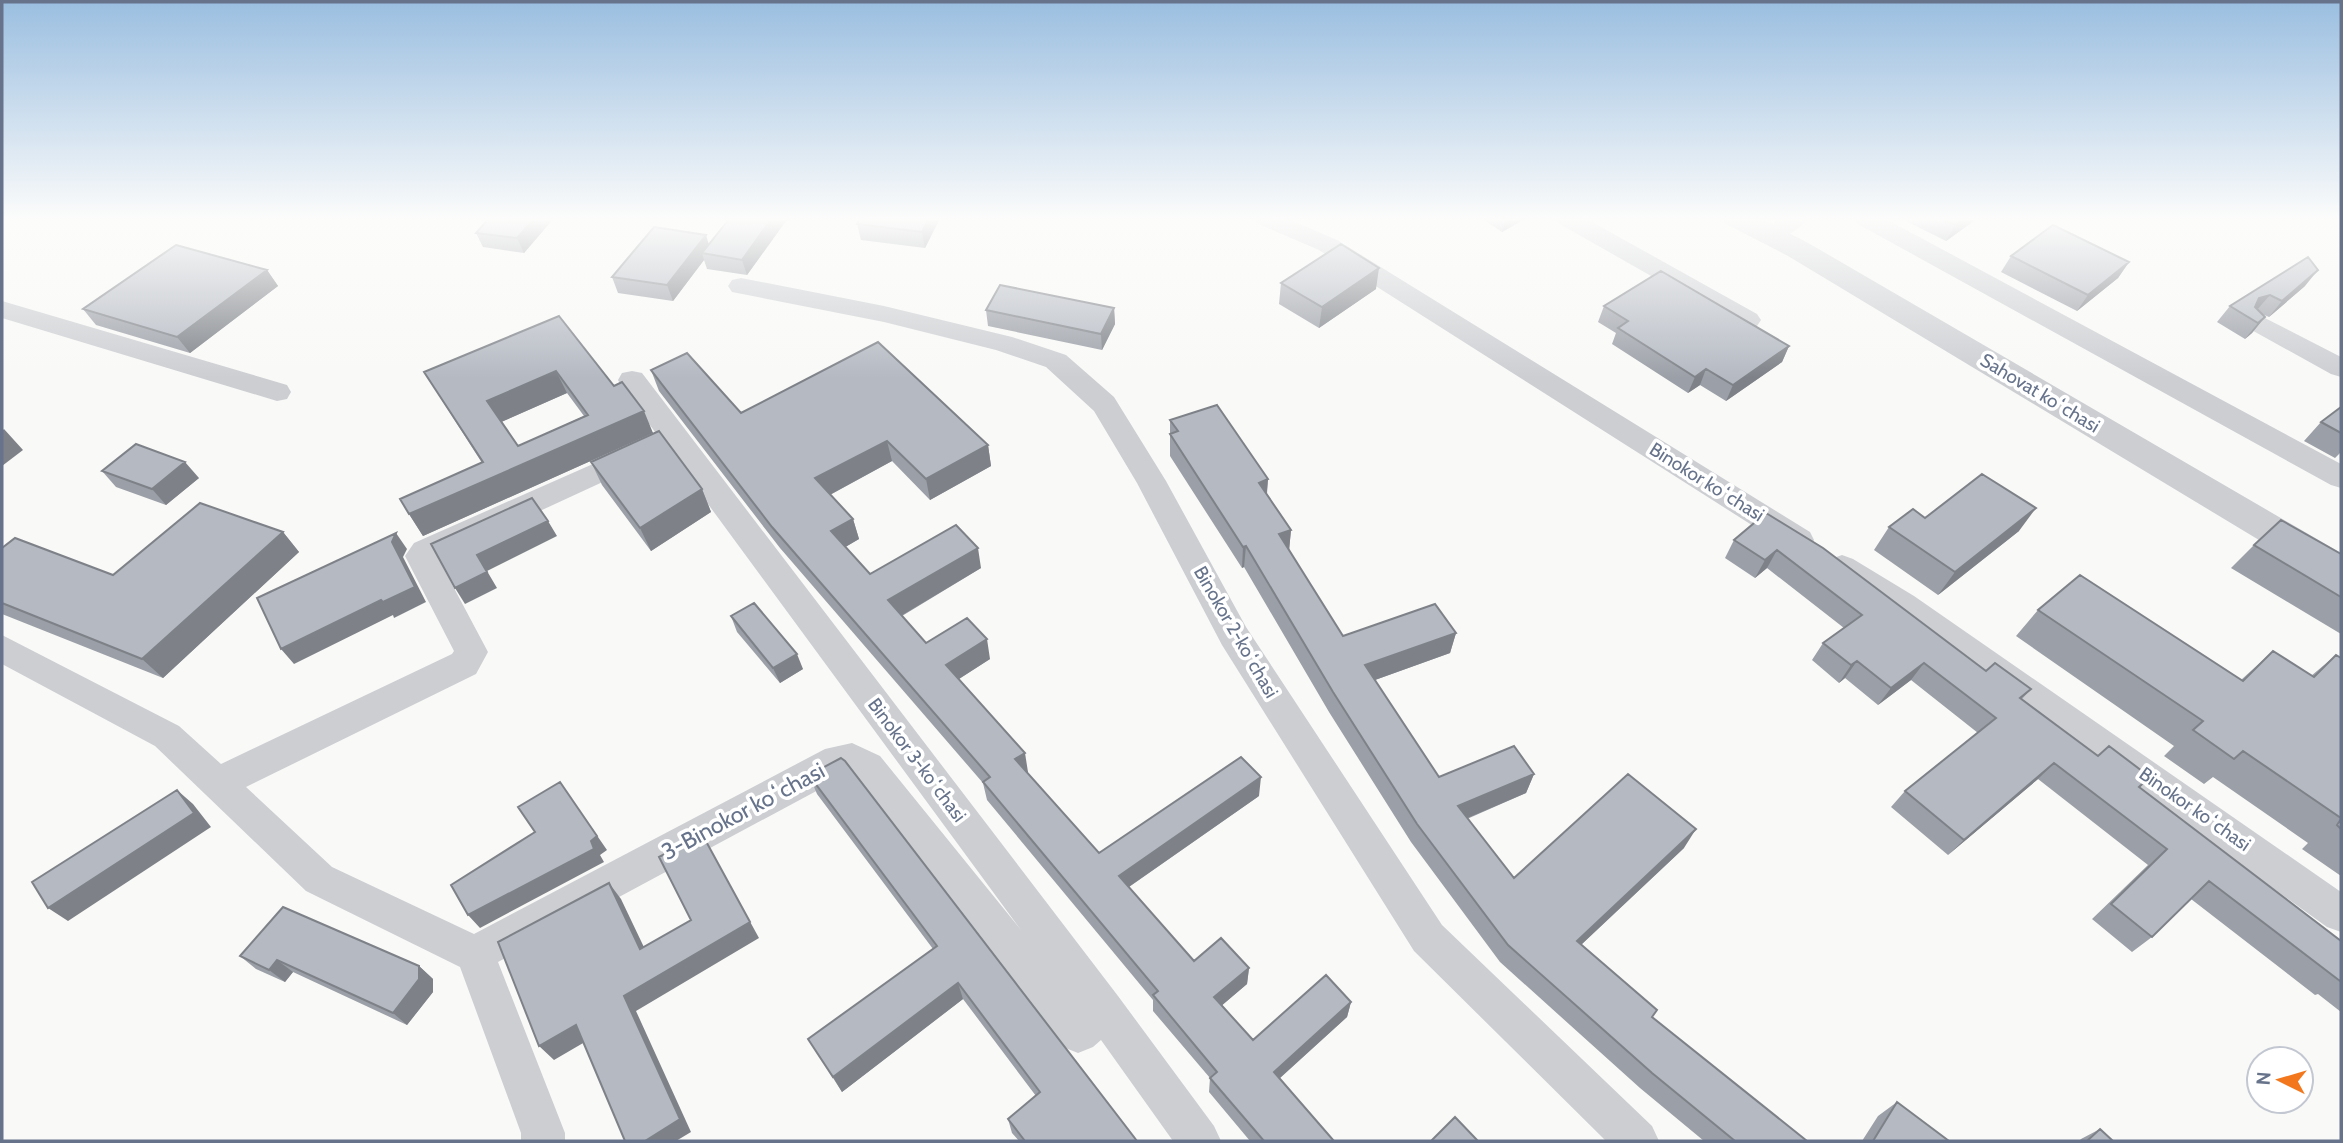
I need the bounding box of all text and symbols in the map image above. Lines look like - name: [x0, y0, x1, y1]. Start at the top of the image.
- street label: Sahovat koʻchasi: [1976, 348, 2104, 438]
- street label: Binokor koʻchasi: [1645, 438, 1769, 526]
- street label: Binokor 2-koʻchasi: [1189, 562, 1283, 702]
- street label: Binokor 3-koʻchasi: [863, 694, 971, 826]
- street label: 3-Binokor koʻchasi: [657, 756, 829, 866]
- street label: Binokor koʻchasi: [2135, 762, 2255, 856]
- north arrow: [2245, 1045, 2315, 1115]
- text: N: [2252, 1071, 2276, 1086]

